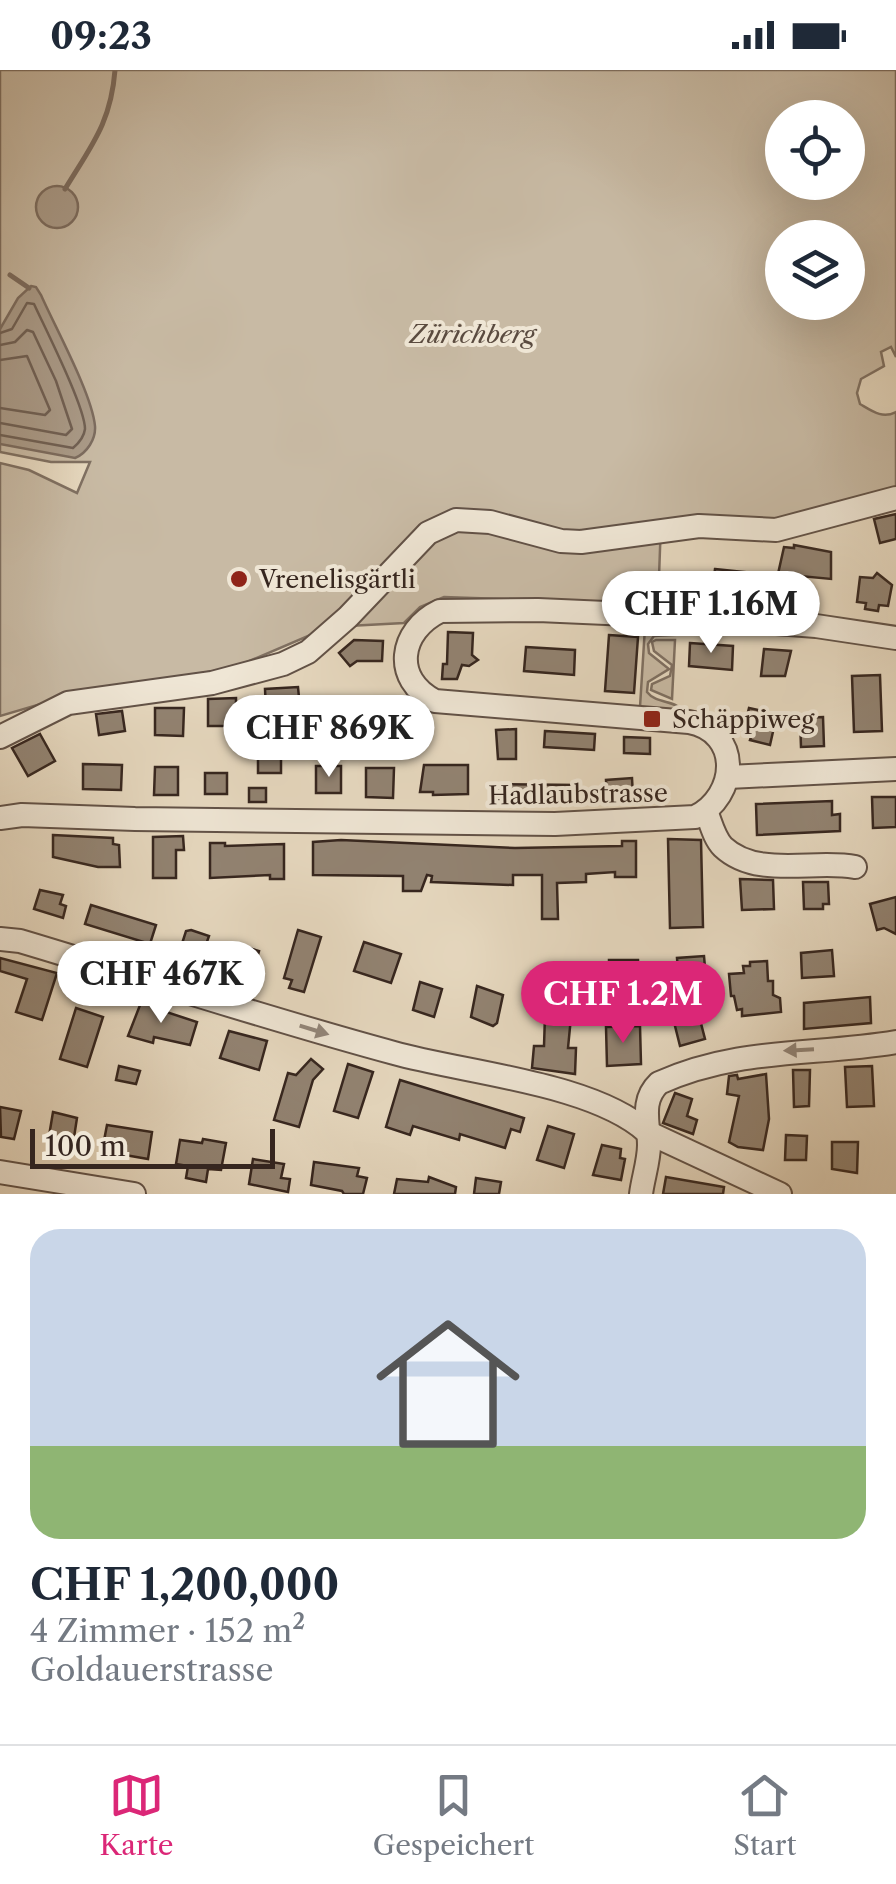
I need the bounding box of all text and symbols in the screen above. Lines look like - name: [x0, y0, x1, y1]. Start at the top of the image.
- text: 09:23: [50, 12, 152, 59]
- map controls: [765, 100, 865, 320]
- button: locate: [765, 100, 865, 200]
- button: layers: [765, 220, 865, 320]
- park label: Zürichberg: [408, 319, 538, 350]
- place label: Vrenelisgärtli: [258, 564, 416, 595]
- marker: Vrenelisgärtli: [228, 568, 250, 590]
- pin: CHF 1.16M: [597, 571, 825, 656]
- text: CHF 1.16M: [624, 584, 798, 623]
- pin: CHF 869K: [226, 695, 432, 780]
- place label: Schäppiweg: [672, 704, 815, 735]
- text: CHF 869K: [245, 708, 413, 747]
- marker: Schäppiweg: [641, 708, 663, 730]
- street label: Hadlaubstrasse: [488, 777, 668, 812]
- pin: CHF 467K: [58, 941, 264, 1026]
- text: CHF 467K: [79, 954, 243, 993]
- pin: CHF 1.2M: [520, 961, 726, 1046]
- text: CHF 1.2M: [543, 974, 703, 1013]
- one-way arrow: [299, 1024, 329, 1039]
- one-way arrow: [782, 1042, 814, 1058]
- scale bar: [30, 1124, 275, 1168]
- text: 100 m: [45, 1129, 126, 1163]
- icon: home: [358, 1294, 538, 1474]
- text: CHF 1,200,000: [30, 1559, 339, 1611]
- text: 4 Zimmer · 152 m²: [30, 1611, 305, 1650]
- text: Goldauerstrasse: [30, 1650, 273, 1689]
- tab: Karte: [100, 1768, 173, 1862]
- tab: Gespeichert: [373, 1768, 534, 1862]
- tab: Start: [733, 1768, 796, 1862]

